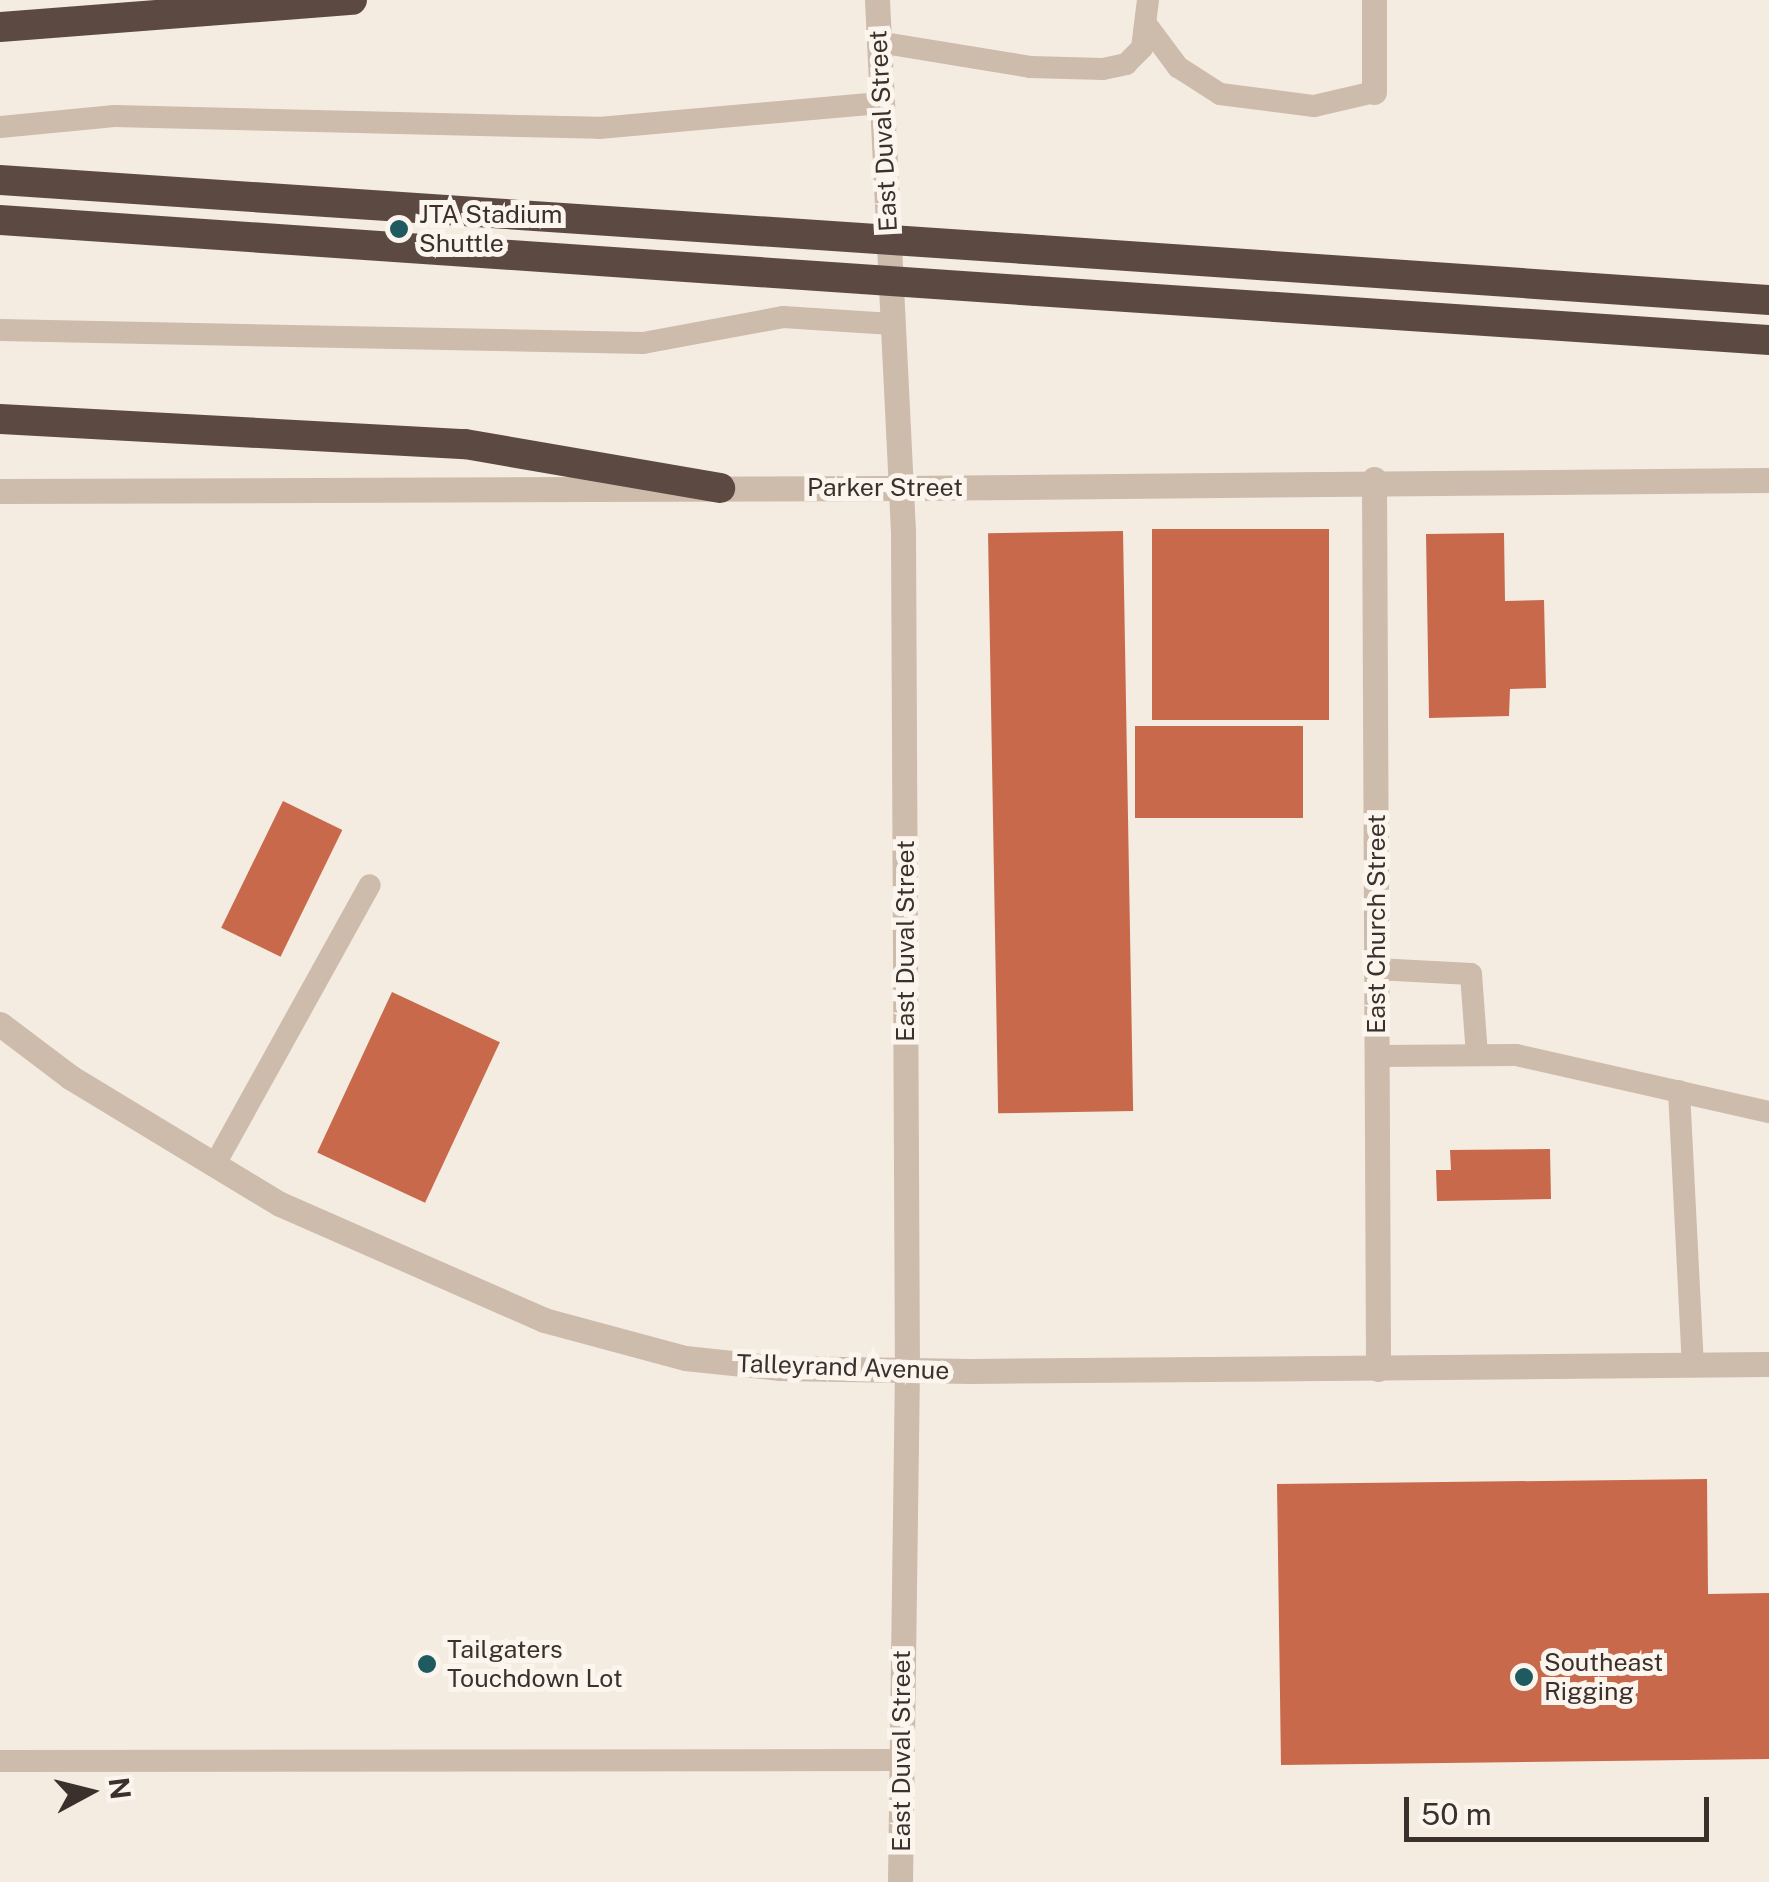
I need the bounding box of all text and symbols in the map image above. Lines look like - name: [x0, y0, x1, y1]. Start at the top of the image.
- street label: East Duval Street: [863, 29, 903, 233]
- place label: JTA Stadium Shuttle: [419, 200, 562, 259]
- marker: JTA Stadium Shuttle: [388, 218, 410, 240]
- street label: Parker Street: [807, 472, 963, 502]
- street label: East Church Street: [1361, 814, 1391, 1034]
- street label: East Duval Street: [890, 840, 920, 1042]
- street label: Talleyrand Avenue: [736, 1348, 950, 1386]
- place label: Tailgaters Touchdown Lot: [447, 1635, 623, 1694]
- place label: Southeast Rigging: [1544, 1648, 1663, 1707]
- street label: East Duval Street: [886, 1650, 916, 1852]
- marker: Tailgaters Touchdown Lot: [416, 1653, 438, 1675]
- marker: Southeast Rigging: [1513, 1666, 1535, 1688]
- north arrow: [40, 1742, 140, 1842]
- text: N: [103, 1775, 138, 1801]
- scale bar: [1409, 1777, 1714, 1839]
- text: 50 m: [1421, 1796, 1492, 1832]

